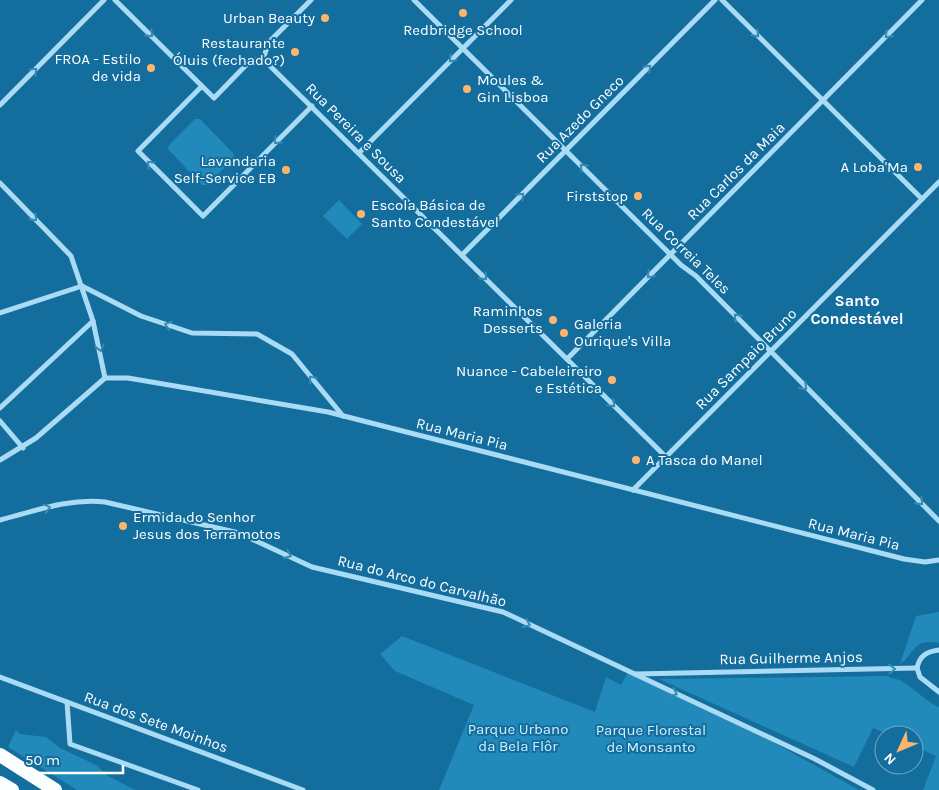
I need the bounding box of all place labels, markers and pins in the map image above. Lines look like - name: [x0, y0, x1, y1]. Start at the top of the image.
- marker: Redbridge School: [457, 7, 469, 19]
- place label: Urban Beauty: [223, 9, 315, 27]
- marker: Urban Beauty: [319, 12, 331, 24]
- place label: Redbridge School: [403, 21, 523, 39]
- place label: Restaurante Óluis (fechado?): [173, 34, 285, 69]
- marker: Restaurante Óluis (fechado?): [289, 46, 301, 58]
- place label: FROA - Estilo de vida: [54, 50, 141, 85]
- marker: FROA - Estilo de vida: [145, 62, 157, 74]
- place label: Moules & Gin Lisboa: [477, 71, 548, 106]
- marker: Moules & Gin Lisboa: [461, 83, 473, 95]
- place label: Lavandaria Self-Service EB: [174, 152, 276, 187]
- place label: A Loba'Ma: [840, 158, 908, 176]
- marker: A Loba'Ma: [912, 161, 924, 173]
- marker: Lavandaria Self-Service EB: [280, 164, 292, 176]
- place label: Firststop: [566, 187, 628, 205]
- marker: Firststop: [632, 190, 644, 202]
- place label: Escola Básica de Santo Condestável: [371, 196, 499, 231]
- marker: Escola Básica de Santo Condestável: [355, 208, 367, 220]
- place label: Raminhos Desserts: [473, 302, 543, 337]
- marker: Raminhos Desserts: [547, 314, 559, 326]
- place label: Galeria Ourique's Villa: [574, 315, 671, 350]
- marker: Galeria Ourique's Villa: [558, 327, 570, 339]
- place label: Nuance - Cabeleireiro e Estética: [456, 362, 602, 397]
- marker: Nuance - Cabeleireiro e Estética: [606, 374, 618, 386]
- place label: A Tasca do Manel: [646, 451, 763, 469]
- marker: A Tasca do Manel: [630, 454, 642, 466]
- place label: Ermida do Senhor Jesus dos Terramotos: [133, 508, 281, 543]
- marker: Ermida do Senhor Jesus dos Terramotos: [117, 520, 129, 532]

